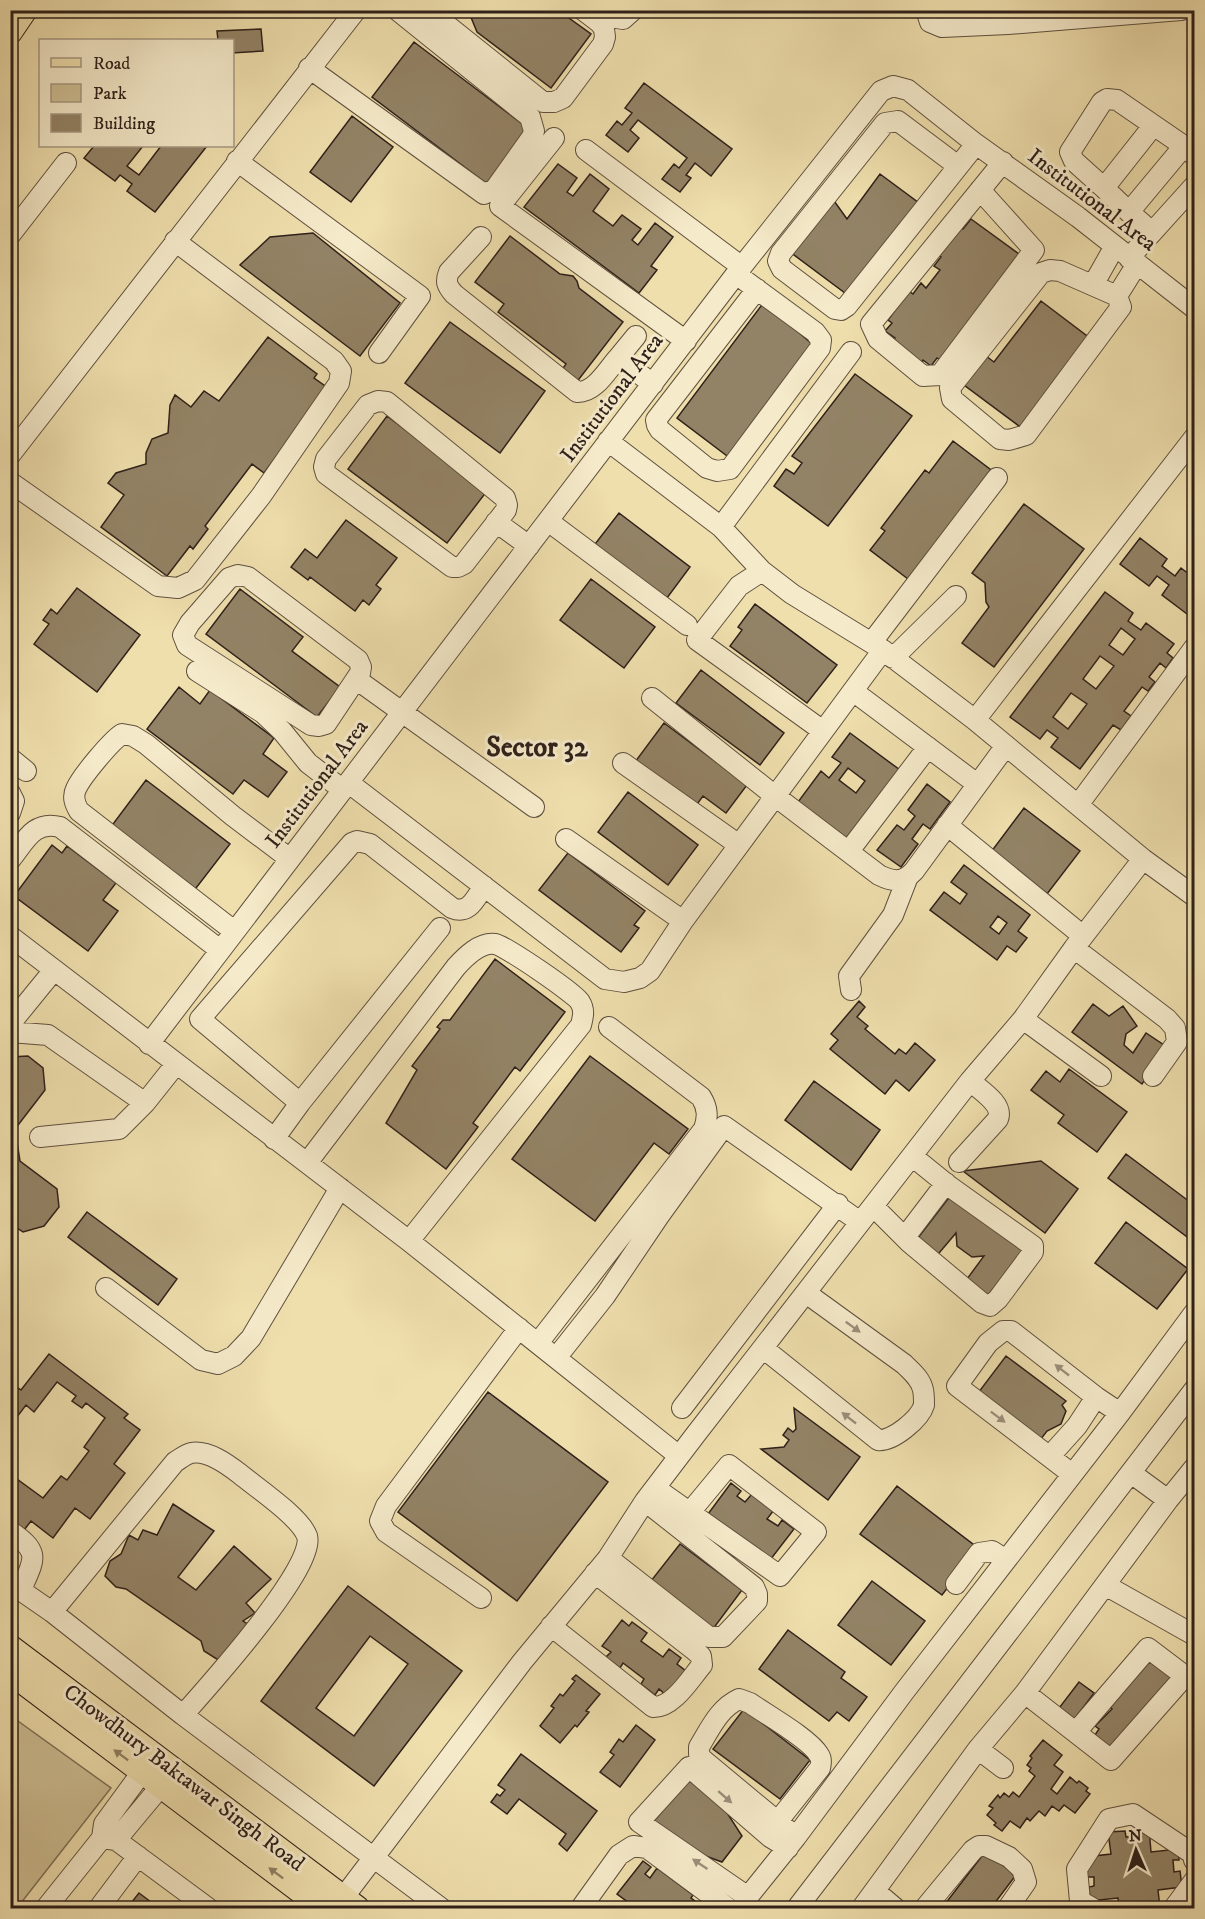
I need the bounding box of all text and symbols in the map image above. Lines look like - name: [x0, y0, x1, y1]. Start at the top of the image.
- legend: [39, 39, 234, 147]
- text: Road: [93, 53, 130, 75]
- text: Park: [93, 83, 127, 105]
- text: Building: [93, 113, 155, 135]
- street label: Institutional Area: [1022, 143, 1162, 258]
- street label: Institutional Area: [555, 328, 670, 468]
- street label: Institutional Area: [260, 714, 375, 854]
- district label: Sector 32: [486, 730, 588, 765]
- one-way arrow: [845, 1321, 861, 1333]
- one-way arrow: [1054, 1364, 1070, 1376]
- one-way arrow: [990, 1410, 1005, 1422]
- one-way arrow: [841, 1411, 857, 1424]
- street label: Chowdhury Baktawar Singh Road: [58, 1678, 310, 1878]
- one-way arrow: [113, 1750, 128, 1762]
- one-way arrow: [717, 1790, 732, 1803]
- north arrow: [1106, 1820, 1166, 1880]
- text: N: [1128, 1826, 1142, 1846]
- one-way arrow: [692, 1859, 708, 1870]
- one-way arrow: [269, 1868, 284, 1880]

